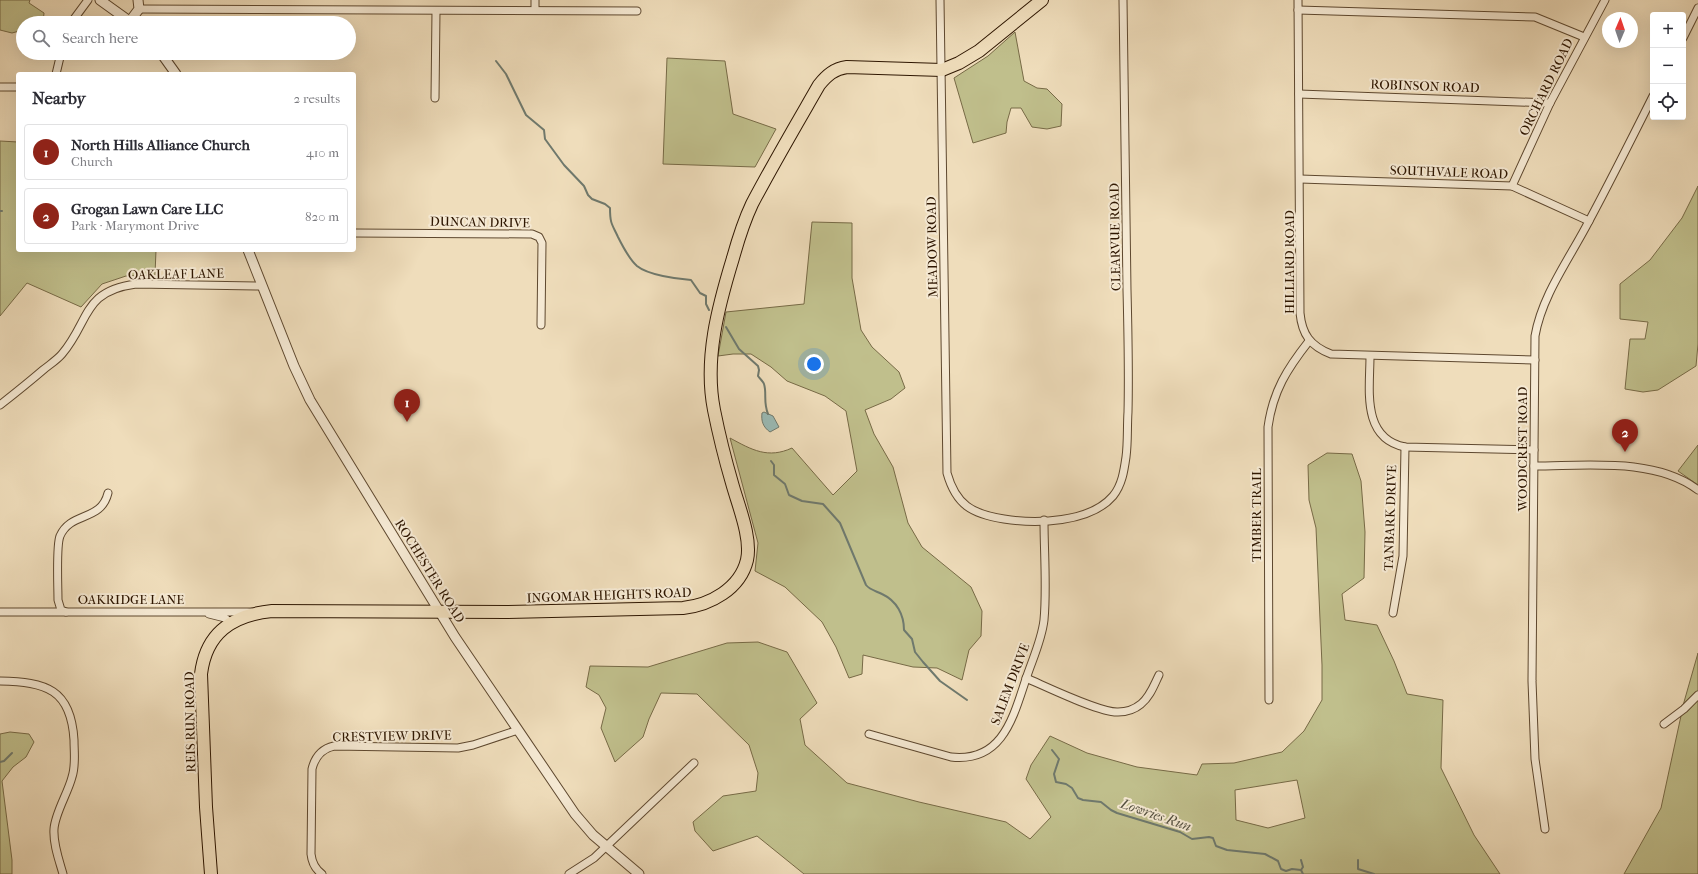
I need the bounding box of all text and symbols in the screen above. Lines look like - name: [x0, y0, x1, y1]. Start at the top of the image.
- north arrow: [1602, 12, 1638, 48]
- map controls: [1650, 12, 1686, 120]
- button: +: [1650, 12, 1686, 48]
- search box: [16, 16, 356, 60]
- icon: search: [30, 27, 52, 49]
- text: Search here: [62, 29, 138, 47]
- street label: ORCHARD ROAD: [1516, 36, 1576, 138]
- button: −: [1650, 48, 1686, 84]
- street label: ROBINSON ROAD: [1370, 77, 1480, 95]
- button: locate: [1650, 84, 1686, 120]
- text: Nearby: [32, 88, 86, 108]
- text: 2 results: [294, 91, 340, 106]
- text: North Hills Alliance Church: [71, 136, 250, 154]
- text: 1: [44, 145, 48, 160]
- text: 410 m: [306, 145, 339, 160]
- text: Church: [71, 154, 113, 169]
- street label: SOUTHVALE ROAD: [1390, 162, 1508, 182]
- street label: CLEARVUE ROAD: [1107, 183, 1123, 291]
- street label: MEADOW ROAD: [924, 196, 940, 298]
- text: Grogan Lawn Care LLC: [71, 200, 223, 218]
- text: 2: [43, 209, 49, 224]
- text: 820 m: [305, 209, 339, 224]
- street label: HILLIARD ROAD: [1282, 210, 1297, 314]
- street label: DUNCAN DRIVE: [430, 214, 530, 230]
- text: Park · Marymont Drive: [71, 218, 199, 233]
- street label: OAKLEAF LANE: [128, 266, 224, 282]
- your location: [804, 354, 824, 374]
- street label: WOODCREST ROAD: [1515, 387, 1530, 512]
- pin: 1: [394, 389, 420, 422]
- pin: 2: [1612, 419, 1638, 452]
- street label: TANBARK DRIVE: [1381, 465, 1399, 571]
- street label: TIMBER TRAIL: [1249, 468, 1264, 562]
- street label: ROCHESTER ROAD: [392, 516, 468, 626]
- street label: INGOMAR HEIGHTS ROAD: [526, 585, 692, 605]
- street label: OAKRIDGE LANE: [78, 592, 184, 607]
- street label: SALEM DRIVE: [988, 641, 1032, 727]
- street label: REIS RUN ROAD: [182, 671, 198, 773]
- street label: CRESTVIEW DRIVE: [332, 727, 452, 745]
- water label: Lowries Run: [1118, 795, 1194, 835]

